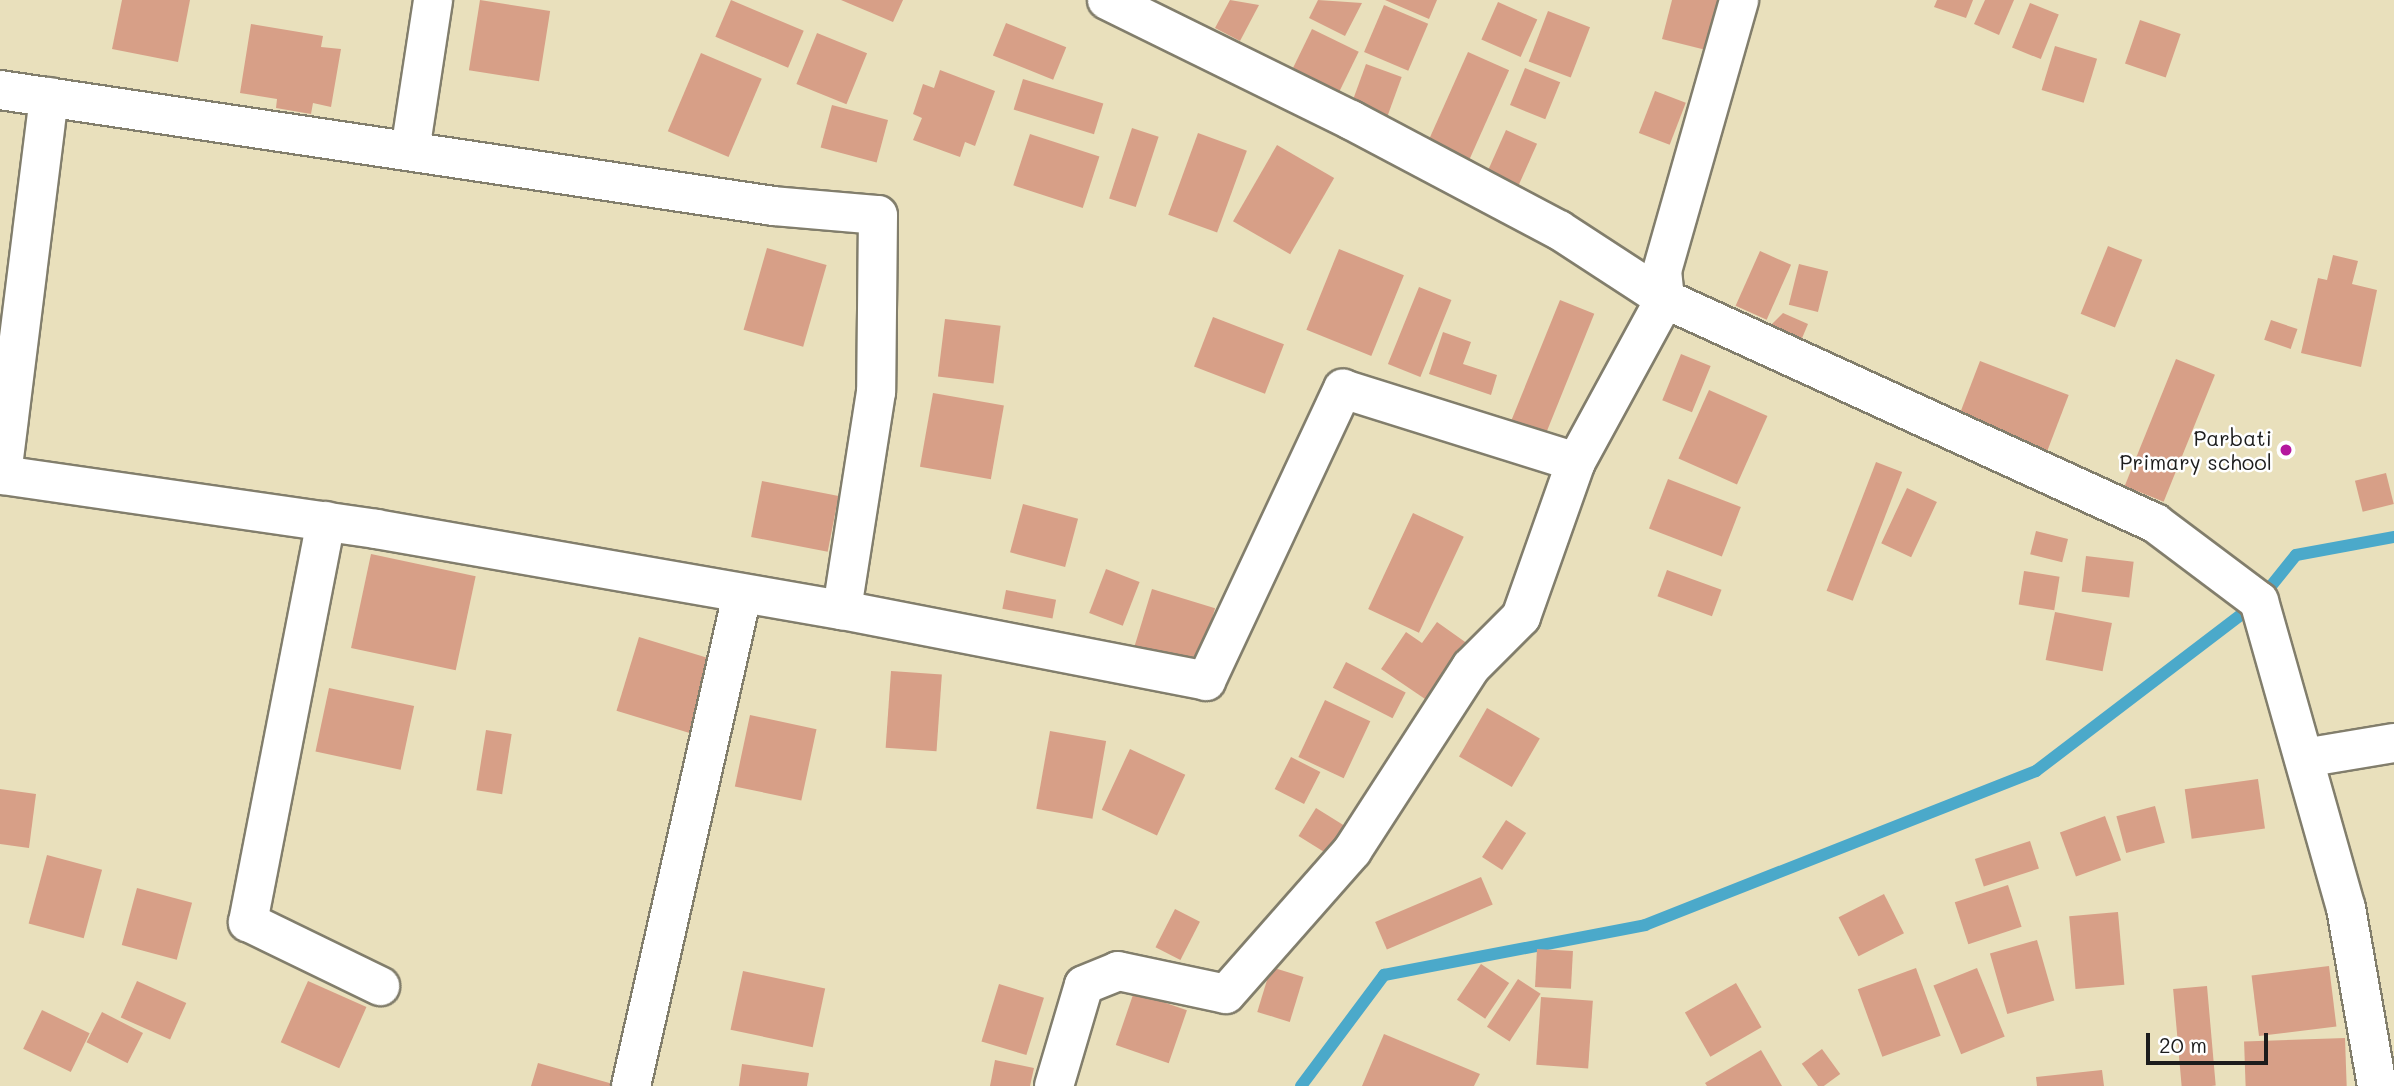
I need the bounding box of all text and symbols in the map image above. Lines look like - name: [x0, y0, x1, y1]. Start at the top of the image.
- place label: Parbati Primary school: [2120, 425, 2272, 475]
- marker: Parbati Primary school: [2278, 442, 2294, 458]
- scale bar: [2149, 1020, 2272, 1064]
- text: 20 m: [2159, 1031, 2207, 1058]

